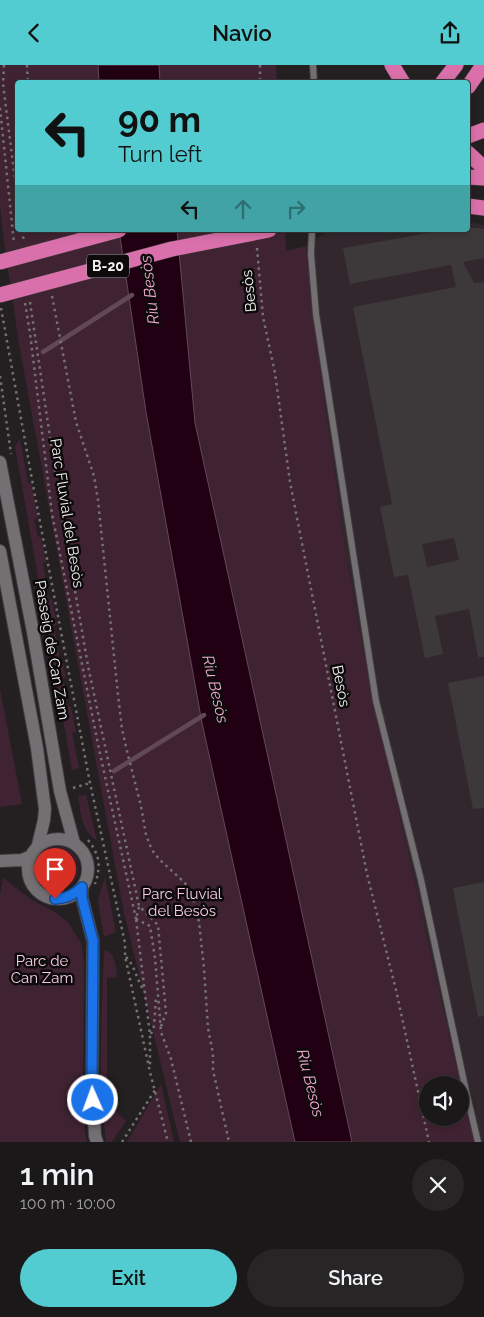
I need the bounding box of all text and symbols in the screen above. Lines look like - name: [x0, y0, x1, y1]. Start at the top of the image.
- icon: back: [20, 19, 48, 47]
- icon: share: [436, 19, 464, 47]
- text: Navio: [212, 20, 272, 46]
- text: 90 m: [118, 99, 201, 140]
- icon: left: [35, 100, 100, 165]
- text: Turn left: [118, 141, 202, 167]
- icon: left: [176, 195, 204, 223]
- icon: ahead: [229, 195, 257, 223]
- icon: right: [282, 195, 310, 223]
- water label: Riu Besòs: [136, 254, 163, 326]
- road number: B-20: [87, 255, 129, 277]
- street label: Besòs: [238, 269, 260, 313]
- street label: Parc Fluvial del Besòs: [46, 437, 88, 589]
- street label: Passeig de Can Zam: [31, 579, 73, 721]
- water label: Riu Besòs: [198, 653, 233, 726]
- street label: Besòs: [328, 664, 354, 708]
- pin: [34, 848, 76, 899]
- icon: arrive: [41, 855, 69, 883]
- park label: Parc Fluvial del Besòs: [142, 885, 223, 920]
- park label: Parc de Can Zam: [11, 952, 73, 987]
- water label: Riu Besòs: [293, 1047, 328, 1120]
- position arrow: [66, 1073, 118, 1125]
- map controls: [419, 1076, 469, 1126]
- button: sound: [419, 1076, 469, 1126]
- text: 1 min: [20, 1157, 95, 1192]
- button: close: [412, 1159, 464, 1211]
- text: 100 m · 10:00: [20, 1194, 116, 1213]
- button: Exit: [20, 1249, 237, 1307]
- button: Share: [247, 1249, 464, 1307]

